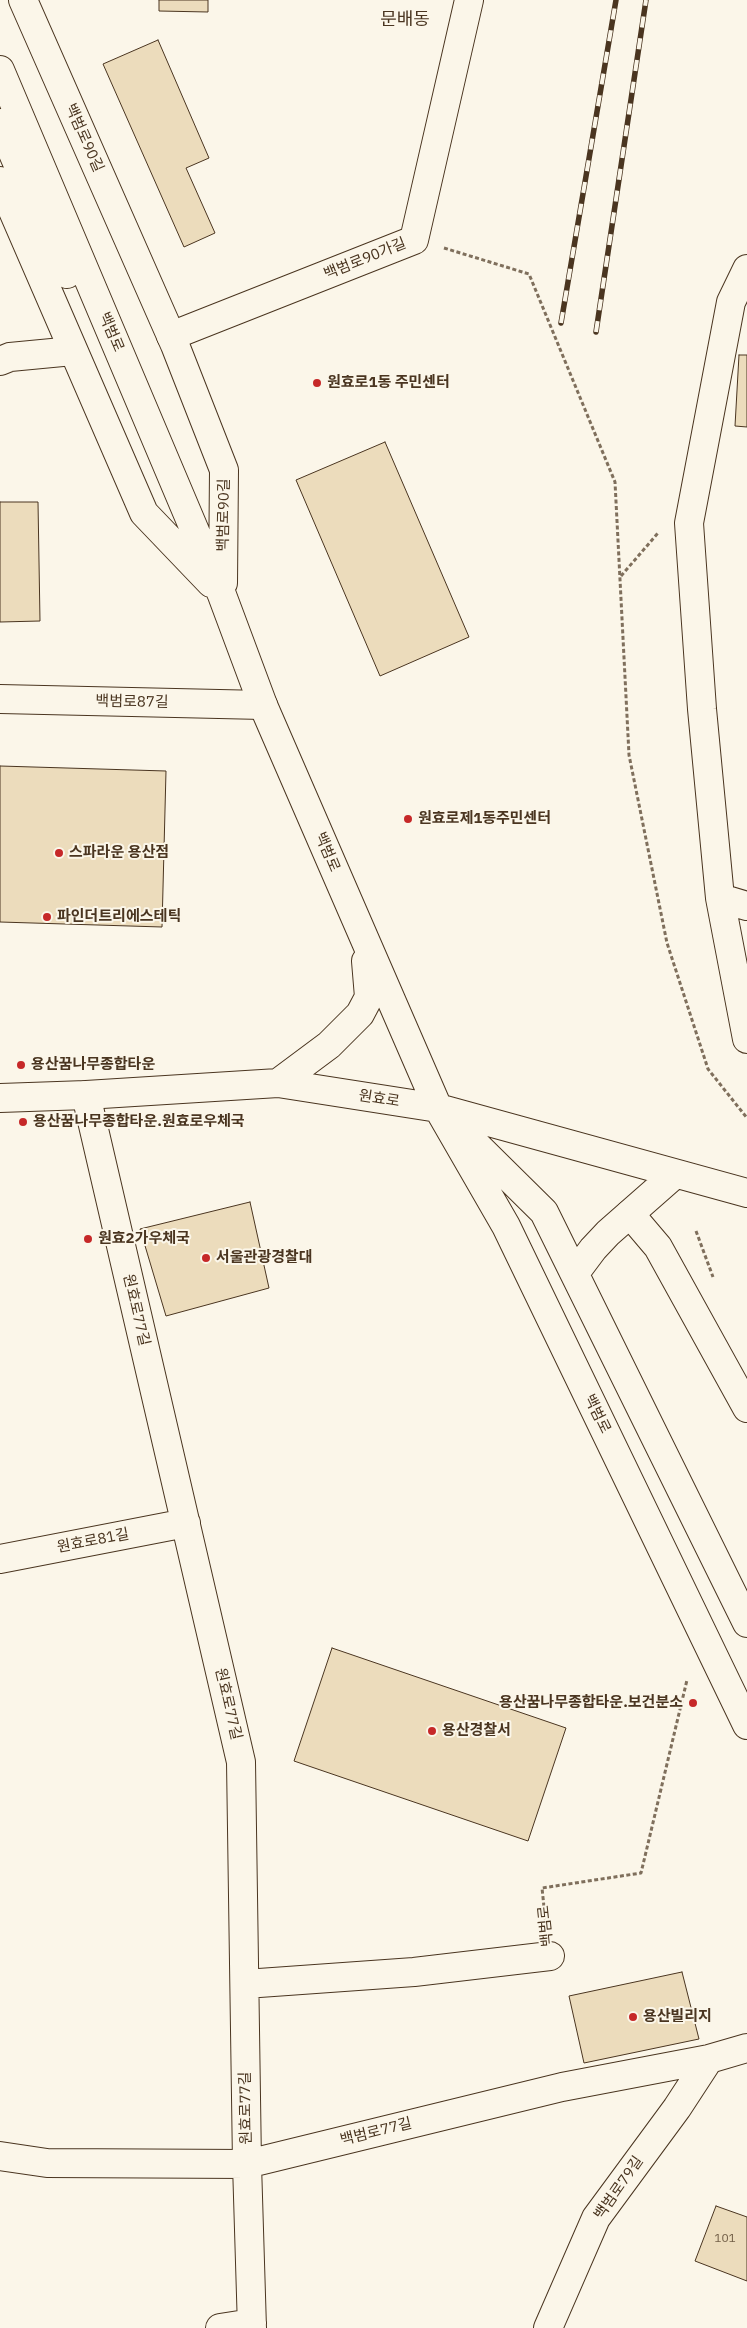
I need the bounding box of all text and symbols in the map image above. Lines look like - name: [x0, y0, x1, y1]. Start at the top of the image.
- district label: 문배동: [380, 9, 430, 31]
- street label: 백범로90길: [61, 101, 107, 175]
- street label: 백범로90가길: [321, 234, 409, 284]
- street label: 백범로: [95, 309, 127, 355]
- place label: 원효로1동 주민센터: [327, 374, 450, 392]
- marker: 원효로1동 주민센터: [311, 377, 323, 389]
- street label: 백범로90길: [214, 478, 234, 552]
- street label: 백범로87길: [95, 692, 169, 712]
- place label: 원효로제1동주민센터: [418, 810, 551, 828]
- marker: 원효로제1동주민센터: [402, 813, 414, 825]
- street label: 백범로: [311, 829, 343, 875]
- place label: 스파라운 용산점: [69, 844, 169, 862]
- marker: 스파라운 용산점: [53, 847, 65, 859]
- place label: 파인더트리에스테틱: [57, 908, 181, 926]
- marker: 파인더트리에스테틱: [41, 911, 53, 923]
- place label: 용산꿈나무종합타운: [31, 1056, 155, 1074]
- marker: 용산꿈나무종합타운: [15, 1059, 27, 1071]
- street label: 원효로: [357, 1087, 401, 1111]
- place label: 용산꿈나무종합타운.원효로우체국: [33, 1113, 245, 1131]
- marker: 용산꿈나무종합타운.원효로우체국: [17, 1116, 29, 1128]
- place label: 원효2가우체국: [98, 1230, 190, 1248]
- marker: 원효2가우체국: [82, 1233, 94, 1245]
- place label: 서울관광경찰대: [216, 1249, 313, 1267]
- marker: 서울관광경찰대: [200, 1252, 212, 1264]
- street label: 원효로77길: [119, 1272, 153, 1348]
- street label: 백범로: [580, 1391, 614, 1437]
- street label: 원효로81길: [55, 1525, 131, 1557]
- street label: 원효로77길: [211, 1666, 245, 1742]
- place label: 용산꿈나무종합타운.보건분소: [499, 1694, 683, 1712]
- marker: 용산꿈나무종합타운.보건분소: [687, 1697, 699, 1709]
- place label: 용산경찰서: [442, 1722, 511, 1740]
- marker: 용산경찰서: [426, 1725, 438, 1737]
- street label: 백범로: [535, 1904, 557, 1948]
- place label: 용산빌리지: [643, 2008, 712, 2026]
- marker: 용산빌리지: [627, 2011, 639, 2023]
- street label: 원효로77길: [236, 2071, 256, 2145]
- street label: 백범로77길: [338, 2114, 414, 2150]
- street label: 백범로79길: [591, 2153, 647, 2223]
- house number: 101: [714, 2232, 736, 2246]

